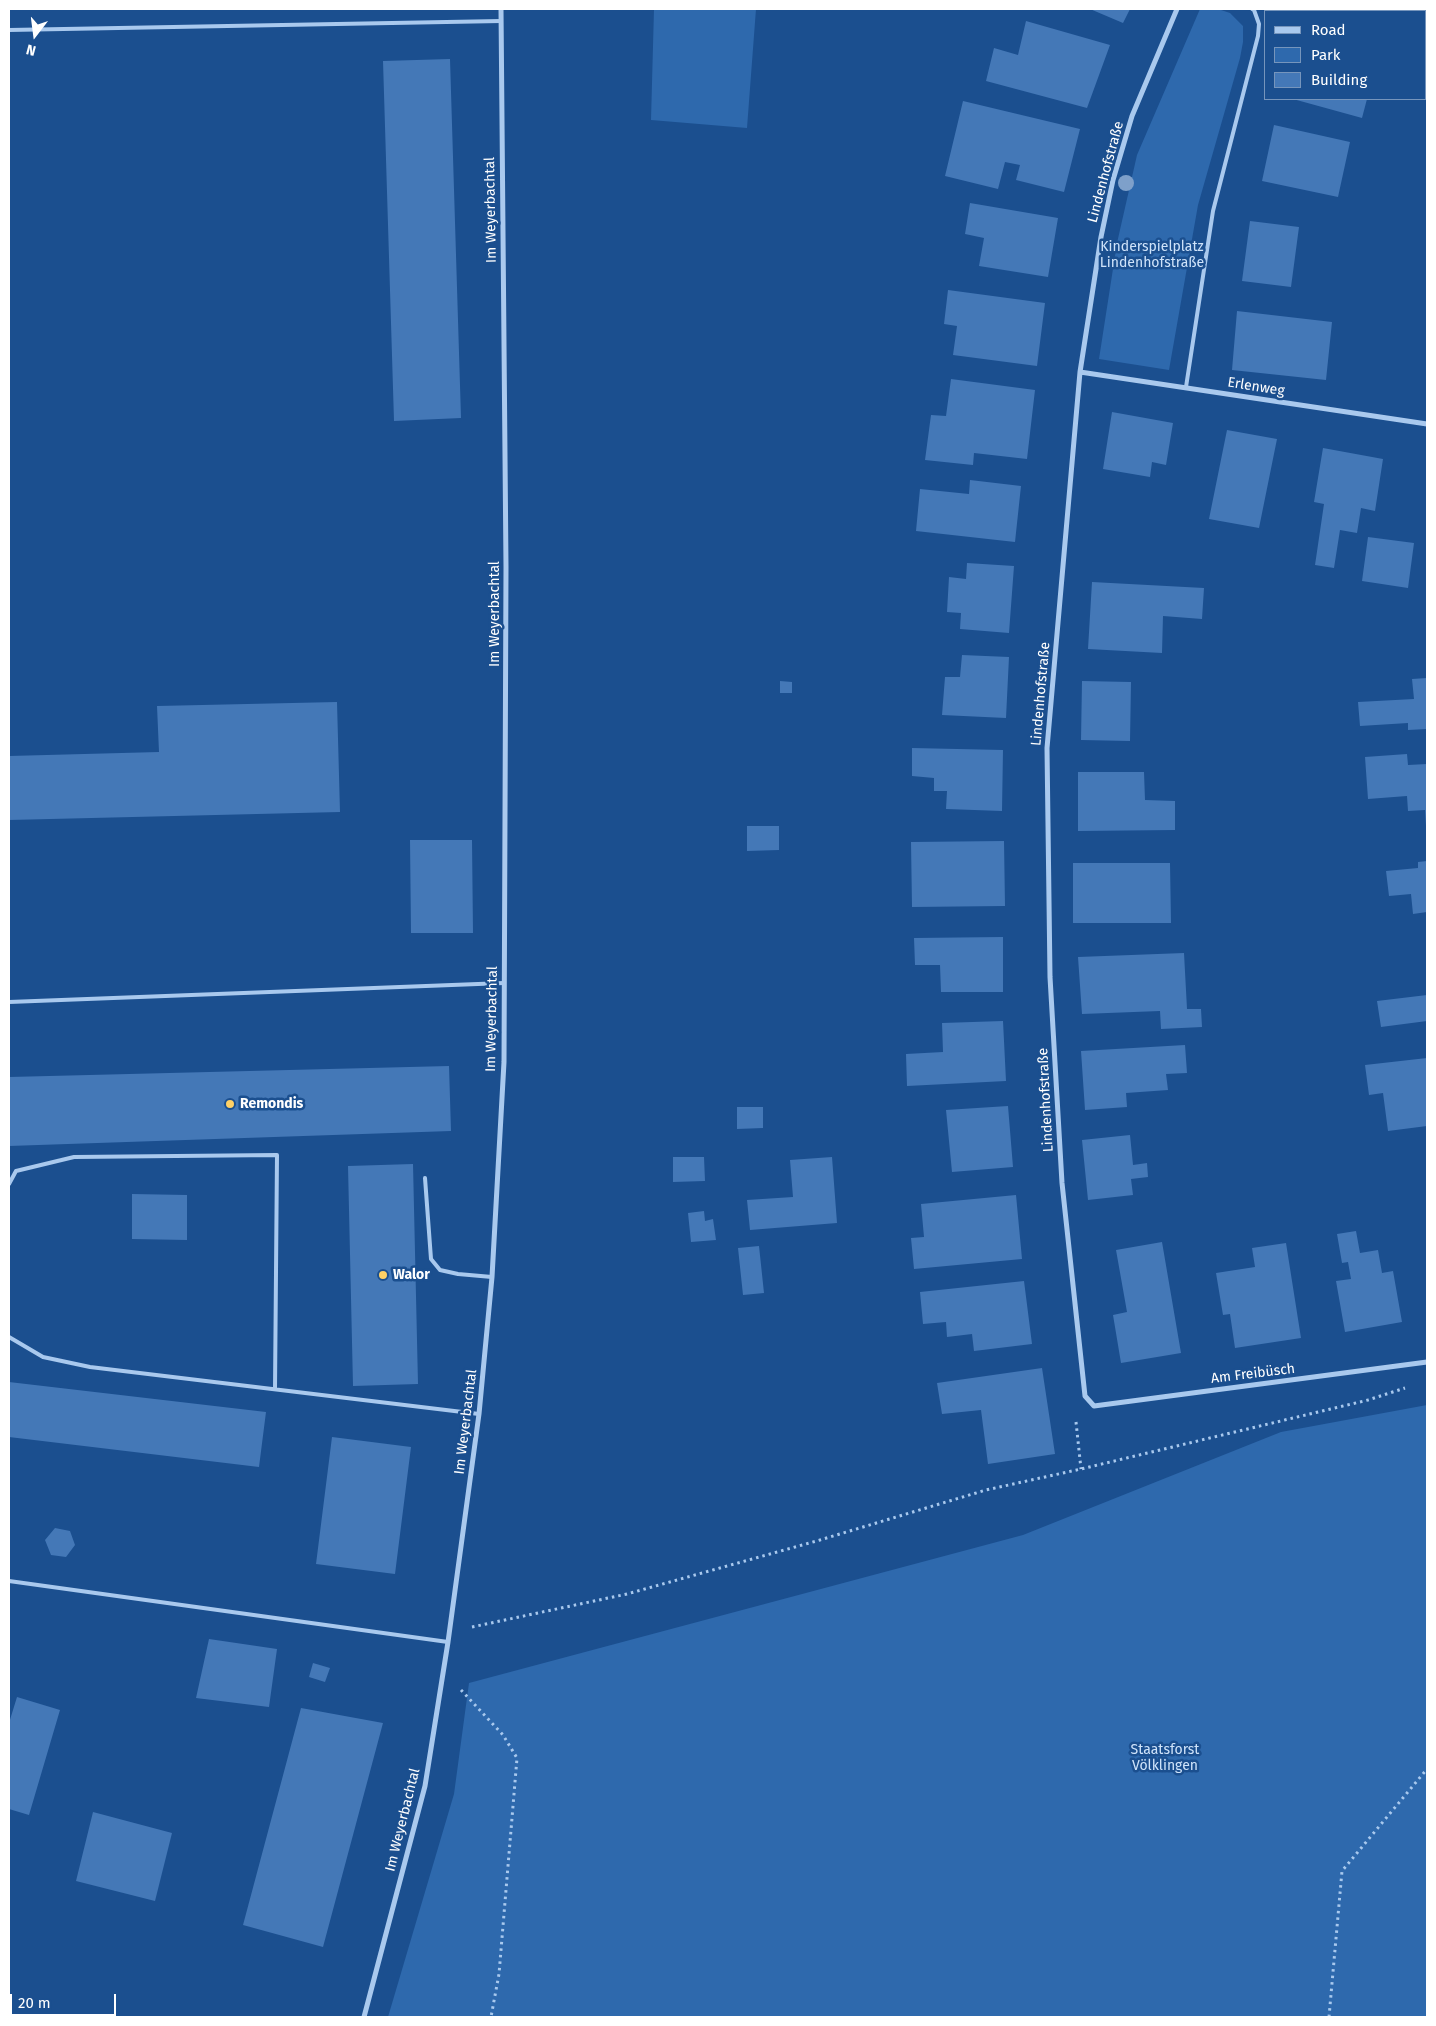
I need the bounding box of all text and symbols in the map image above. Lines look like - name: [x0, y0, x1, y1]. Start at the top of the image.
- north arrow: [10, 10, 60, 60]
- legend: [1264, 10, 1426, 100]
- text: Road: [1311, 21, 1346, 39]
- text: N: [24, 41, 38, 59]
- text: Park: [1311, 46, 1341, 64]
- text: Building: [1311, 71, 1367, 89]
- street label: Lindenhofstraße: [1084, 119, 1128, 225]
- street label: Im Weyerbachtal: [482, 157, 500, 263]
- park label: Kinderspielplatz Lindenhofstraße: [1100, 239, 1204, 272]
- street label: Erlenweg: [1226, 374, 1286, 400]
- street label: Im Weyerbachtal: [487, 561, 503, 667]
- street label: Lindenhofstraße: [1028, 641, 1054, 747]
- street label: Im Weyerbachtal: [483, 966, 501, 1072]
- street label: Lindenhofstraße: [1035, 1047, 1057, 1153]
- place label: Remondis: [240, 1096, 303, 1112]
- marker: Remondis: [224, 1098, 236, 1110]
- place label: Walor: [393, 1267, 430, 1283]
- marker: Walor: [377, 1269, 389, 1281]
- street label: Am Freibüsch: [1210, 1361, 1296, 1387]
- street label: Im Weyerbachtal: [451, 1368, 481, 1476]
- park label: Staatsforst Völklingen: [1131, 1742, 1199, 1774]
- street label: Im Weyerbachtal: [382, 1767, 424, 1873]
- scale bar: [12, 1984, 119, 2016]
- text: 20 m: [18, 1994, 51, 2012]

